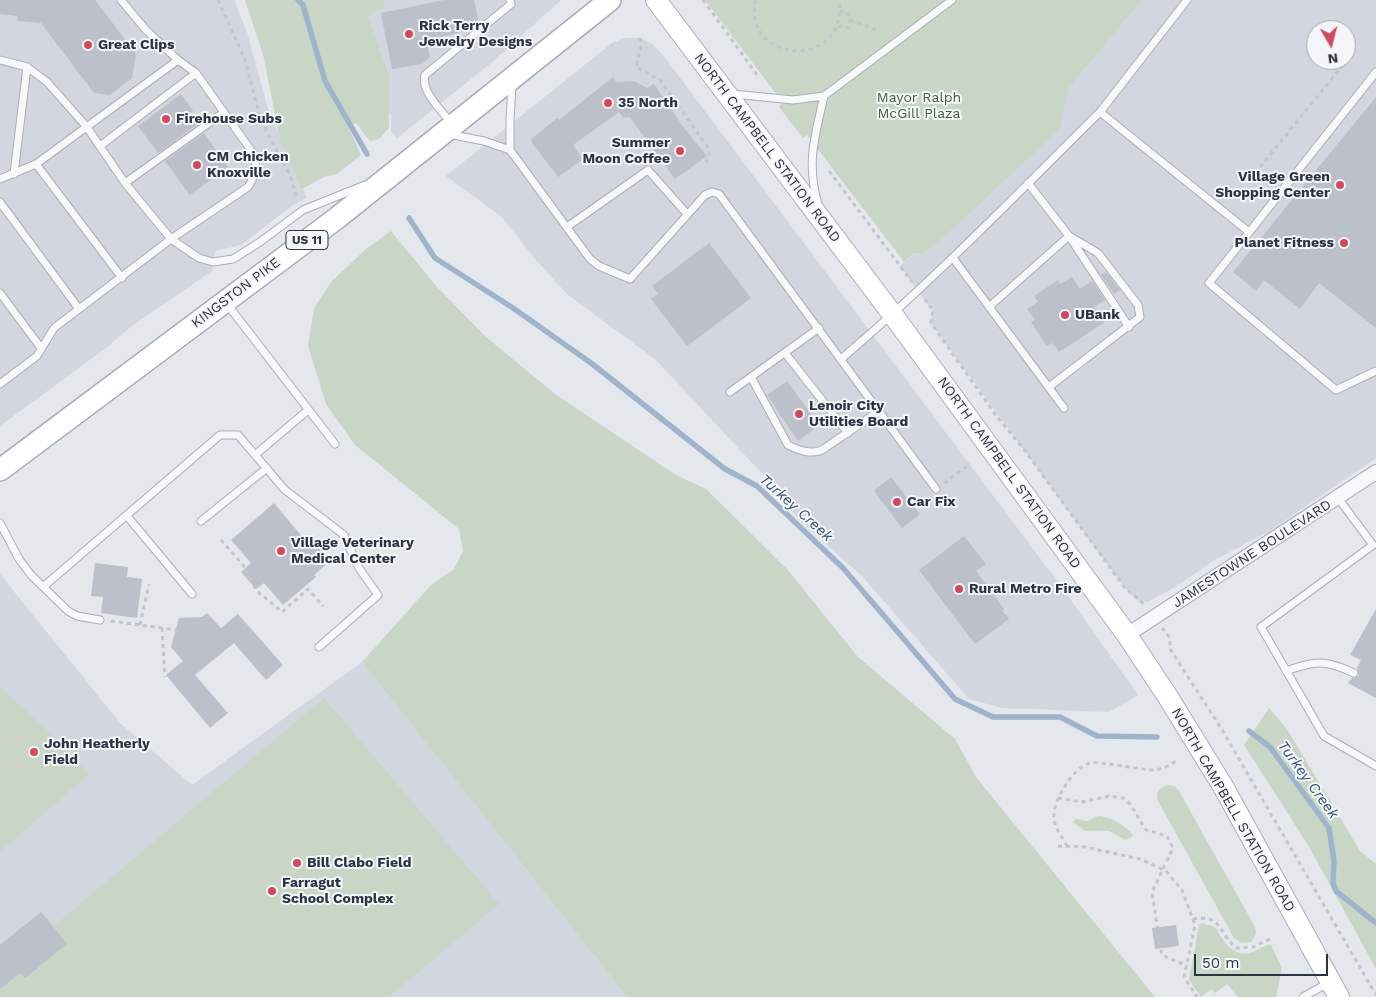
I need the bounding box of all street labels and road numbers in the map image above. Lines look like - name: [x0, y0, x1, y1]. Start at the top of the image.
- street label: NORTH CAMPBELL STATION ROAD: [690, 50, 844, 246]
- road number: US 11: [286, 230, 328, 250]
- street label: KINGSTON PIKE: [188, 254, 284, 332]
- street label: NORTH CAMPBELL STATION ROAD: [934, 374, 1084, 572]
- street label: JAMESTOWNE BOULEVARD: [1169, 496, 1335, 612]
- street label: NORTH CAMPBELL STATION ROAD: [1168, 705, 1298, 915]

